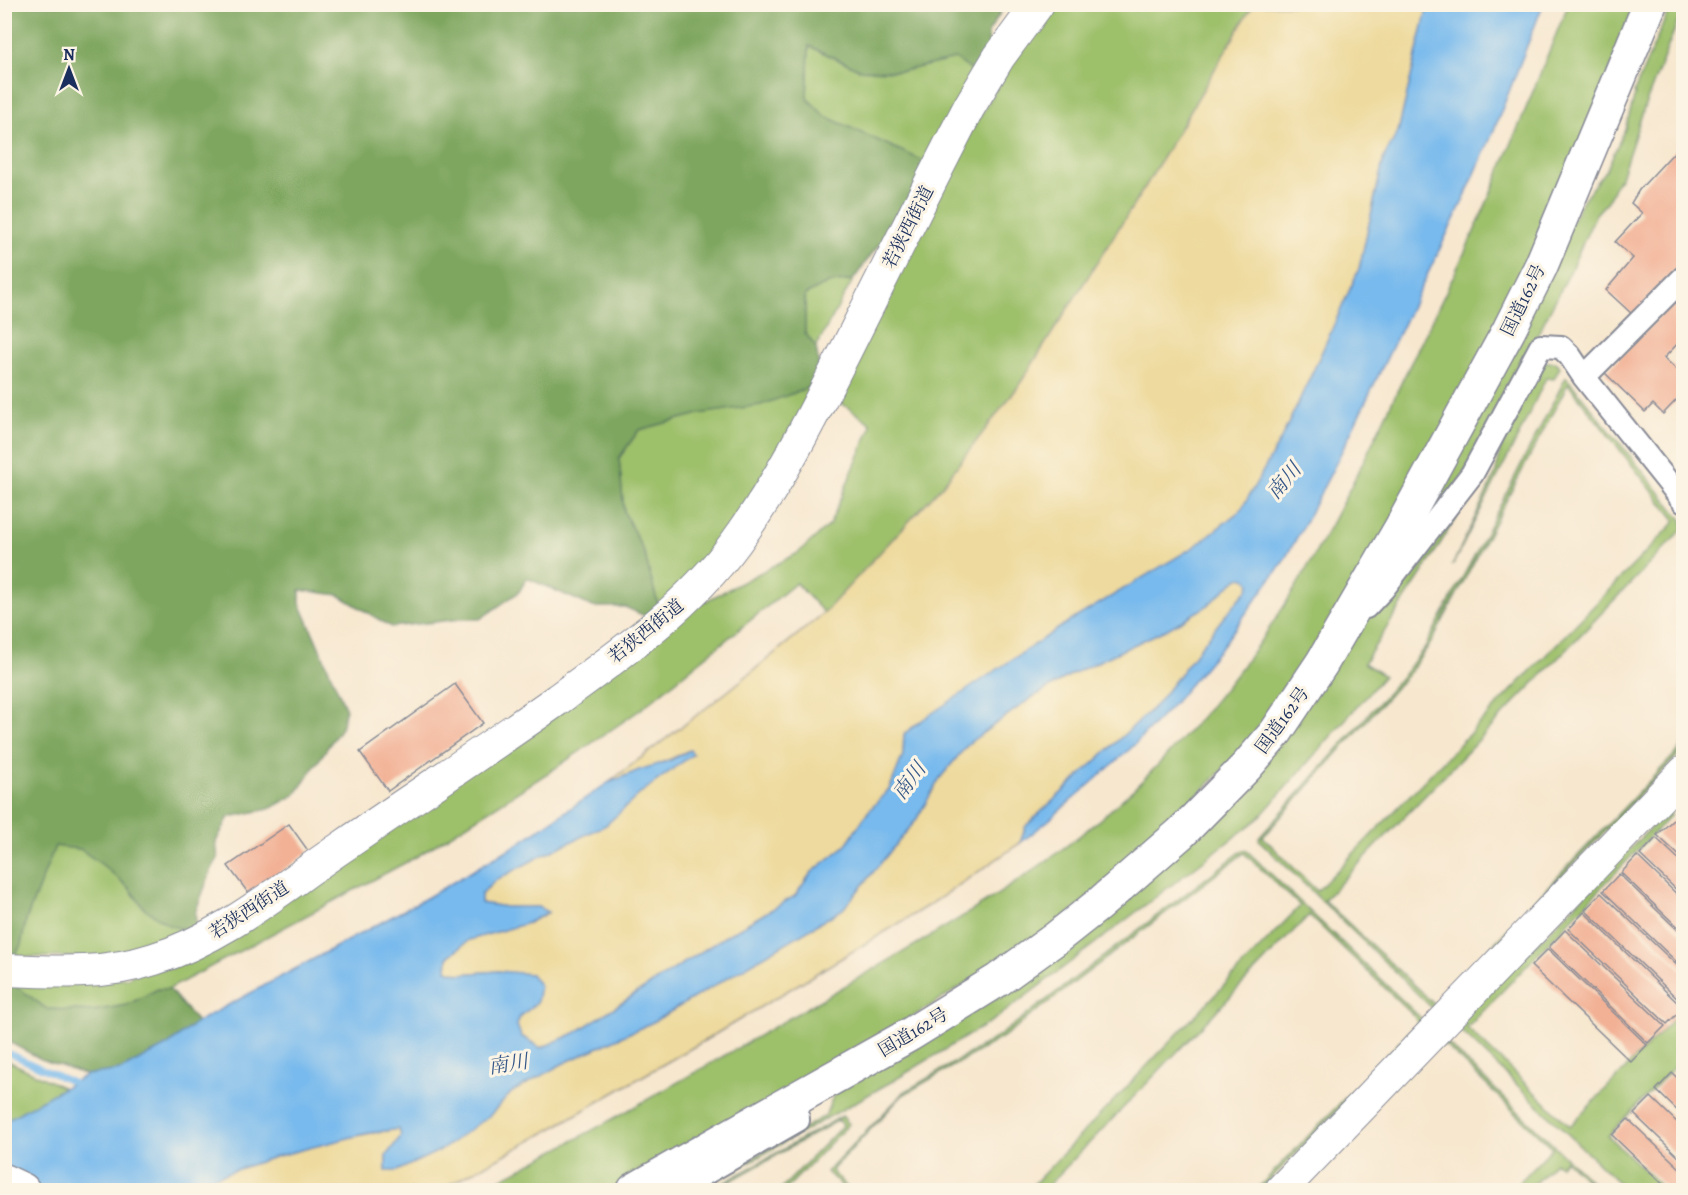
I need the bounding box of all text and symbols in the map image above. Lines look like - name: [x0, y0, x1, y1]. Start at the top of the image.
- north arrow: [39, 39, 99, 99]
- text: N: [63, 44, 75, 66]
- street label: 若狭西街道: [877, 181, 939, 273]
- street label: 国道162号: [1495, 260, 1551, 340]
- water label: 南川: [1261, 455, 1308, 505]
- street label: 若狭西街道: [603, 593, 689, 669]
- street label: 国道162号: [1250, 682, 1314, 758]
- water label: 南川: [886, 755, 933, 805]
- street label: 若狭西街道: [205, 875, 293, 945]
- street label: 国道162号: [874, 1002, 952, 1062]
- water label: 南川: [486, 1047, 532, 1080]

